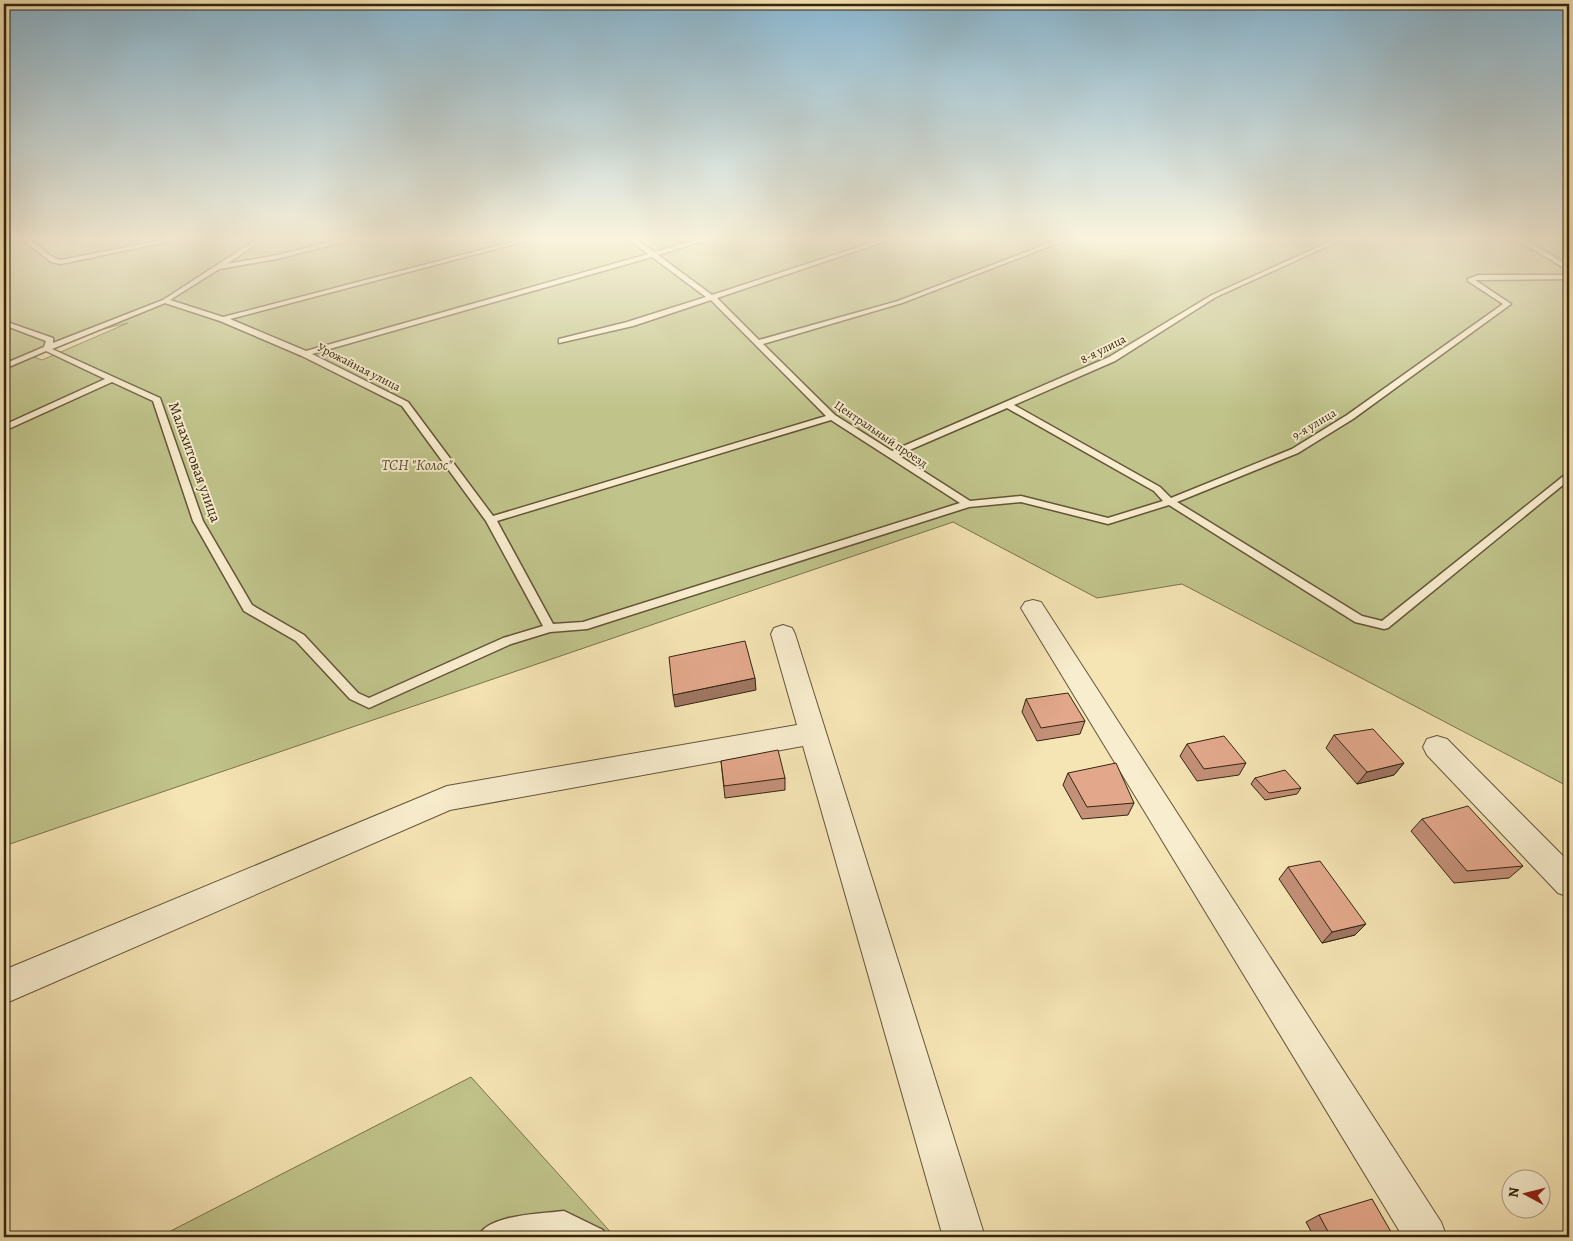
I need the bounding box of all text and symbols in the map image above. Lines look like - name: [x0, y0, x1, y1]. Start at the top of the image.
- street label: 8-я улица: [1078, 331, 1129, 367]
- street label: Урожайная улица: [315, 339, 404, 395]
- street label: Центральный проезд: [831, 397, 931, 471]
- street label: Малахитовая улица: [164, 399, 226, 525]
- street label: 9-я улица: [1289, 404, 1339, 443]
- park label: ТСН "Колос": [381, 455, 453, 475]
- north arrow: [1500, 1168, 1550, 1218]
- text: N: [1504, 1186, 1524, 1199]

